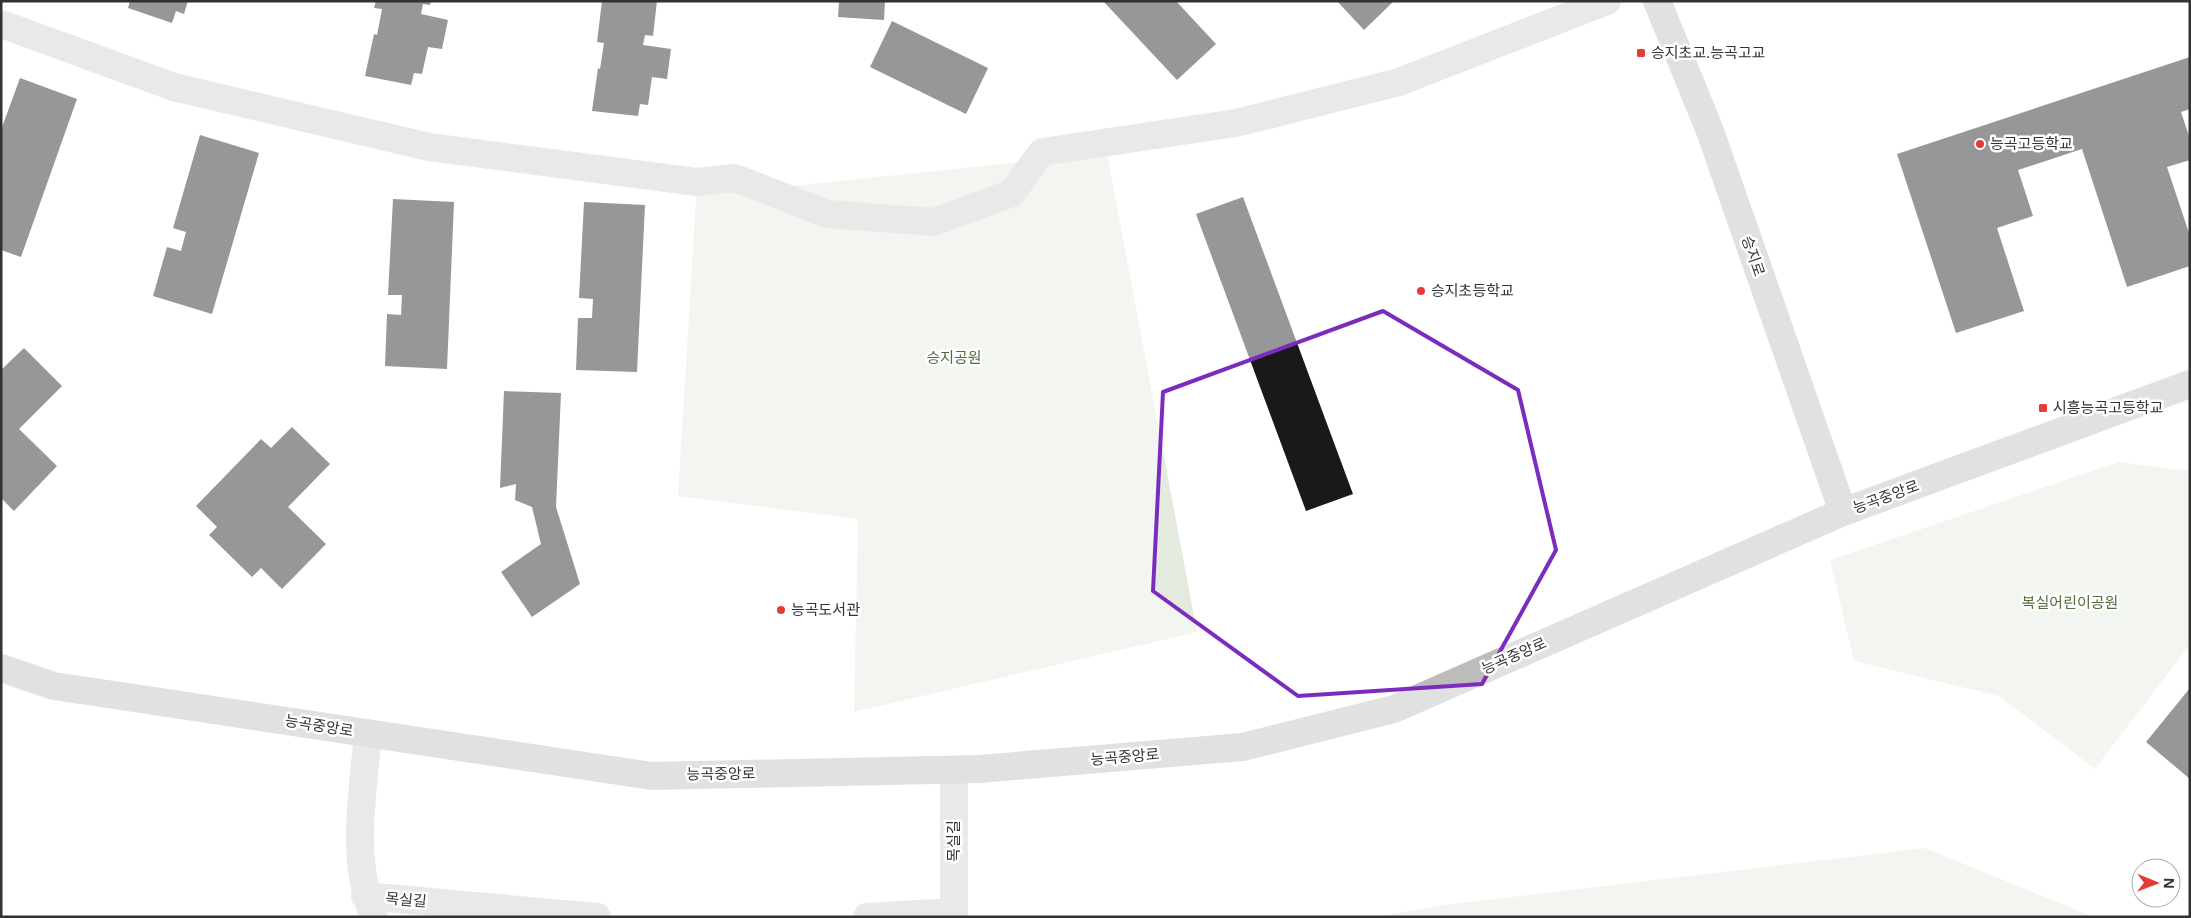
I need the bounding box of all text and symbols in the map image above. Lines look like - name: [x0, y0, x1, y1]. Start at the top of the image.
- place label: 승지초교.능곡고교: [1651, 42, 1765, 62]
- marker: 승지초교.능곡고교: [1635, 47, 1647, 59]
- place label: 능곡고등학교: [1990, 133, 2073, 153]
- marker: 능곡고등학교: [1974, 138, 1986, 150]
- street label: 승지로: [1738, 233, 1770, 279]
- place label: 승지초등학교: [1431, 280, 1514, 300]
- marker: 승지초등학교: [1415, 285, 1427, 297]
- park label: 승지공원: [926, 347, 982, 367]
- place label: 시흥능곡고등학교: [2053, 397, 2163, 417]
- marker: 시흥능곡고등학교: [2037, 402, 2049, 414]
- street label: 능곡중앙로: [1850, 475, 1922, 517]
- park label: 복실어린이공원: [2022, 592, 2118, 612]
- place label: 능곡도서관: [791, 599, 860, 619]
- marker: 능곡도서관: [775, 604, 787, 616]
- street label: 능곡중앙로: [1478, 632, 1549, 678]
- street label: 능곡중앙로: [284, 710, 355, 740]
- street label: 능곡중앙로: [1090, 743, 1160, 769]
- street label: 능곡중앙로: [686, 762, 756, 784]
- street label: 목실길: [943, 820, 963, 862]
- north arrow: [2131, 858, 2181, 908]
- text: N: [2160, 877, 2179, 889]
- street label: 목실길: [385, 887, 428, 911]

